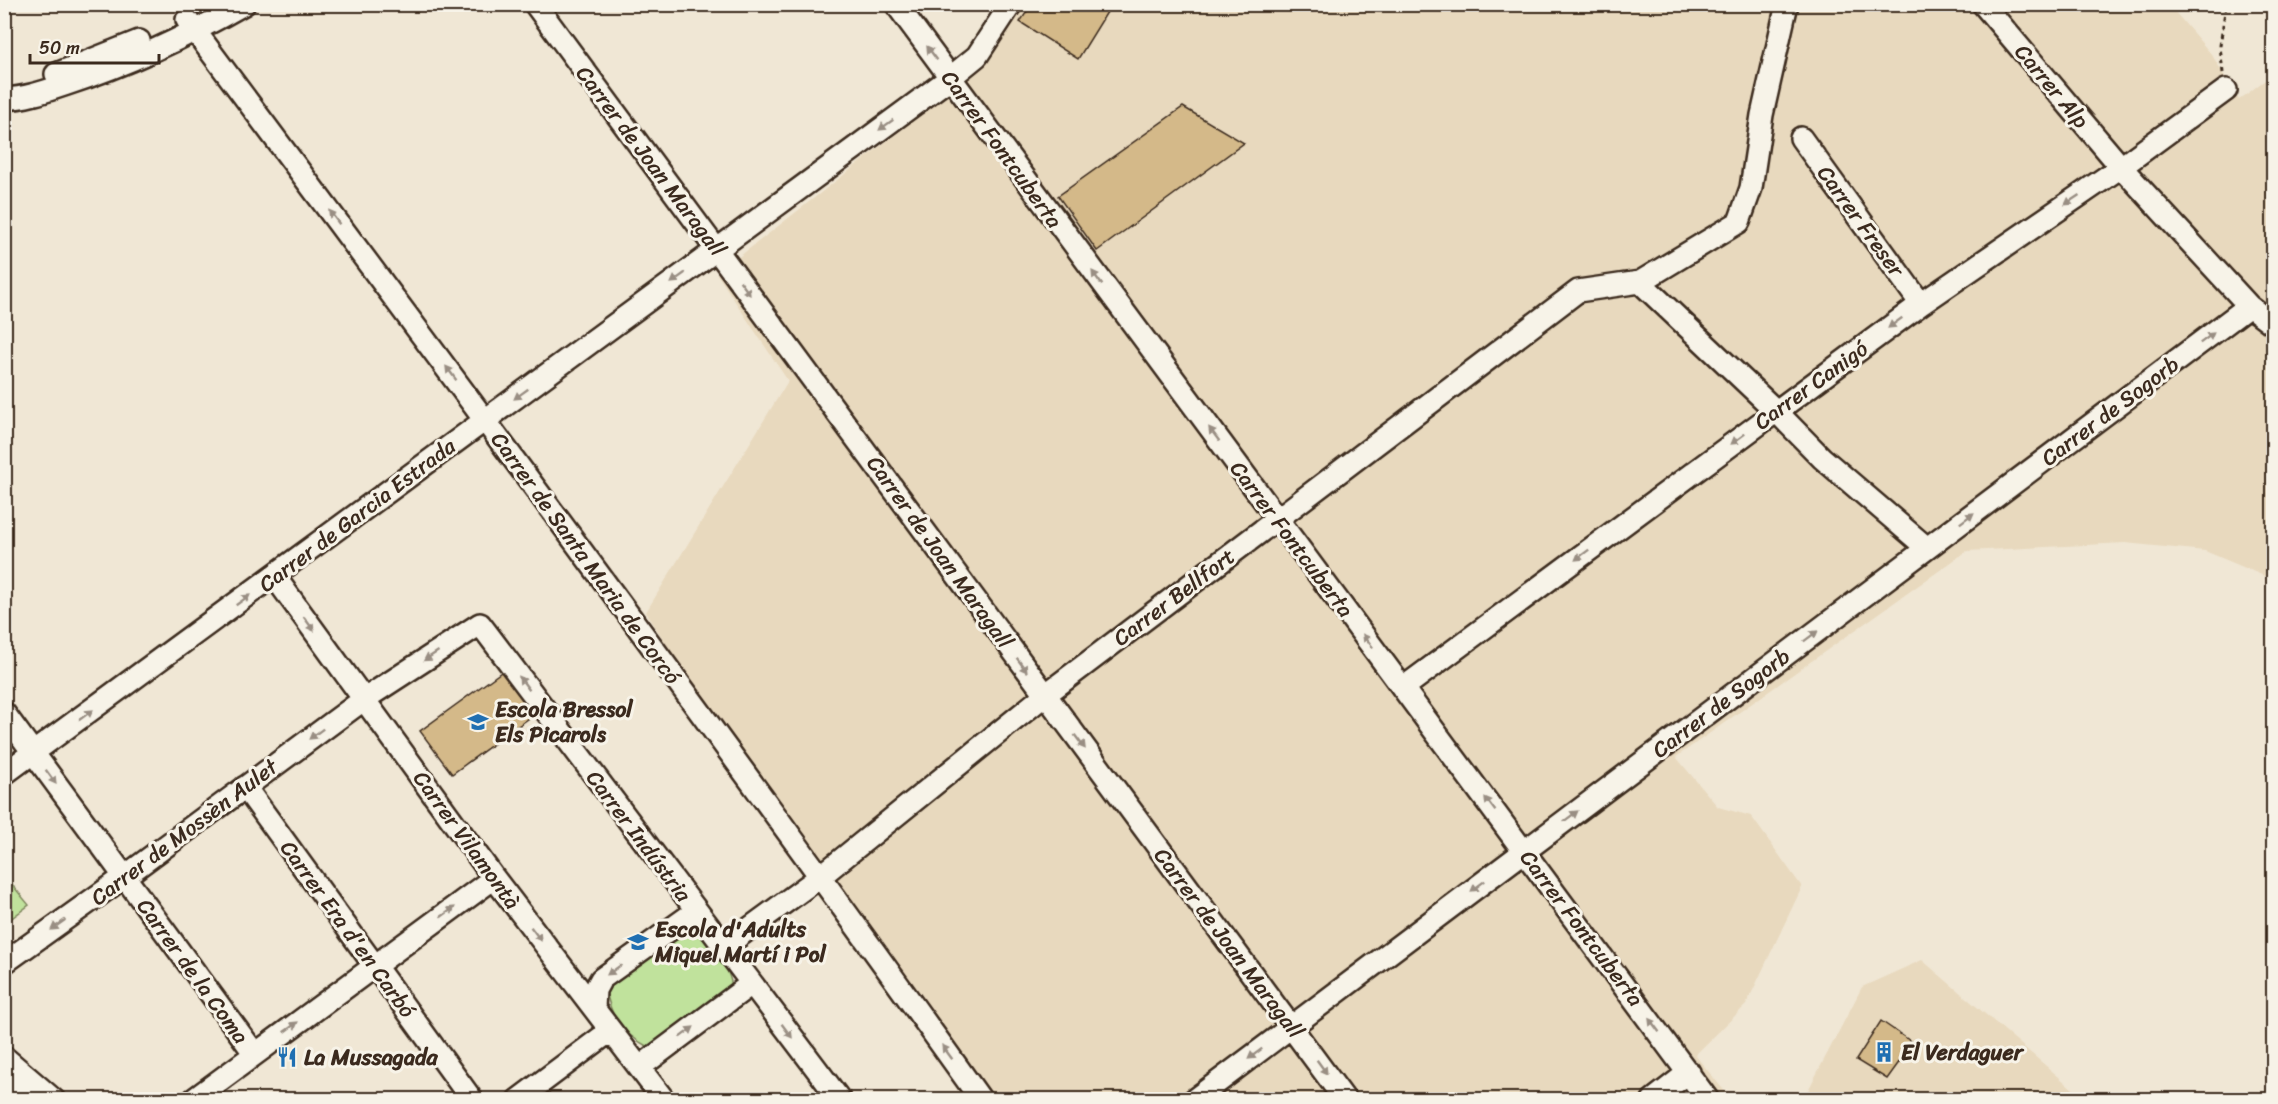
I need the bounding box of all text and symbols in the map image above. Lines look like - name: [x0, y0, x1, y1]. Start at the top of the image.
- scale bar: [30, 27, 159, 65]
- text: 50 m: [39, 32, 80, 64]
- street label: Carrer Alp: [2005, 35, 2100, 138]
- one-way arrow: [926, 46, 938, 62]
- street label: Carrer de Joan Maragall: [566, 57, 737, 266]
- street label: Carrer Fontcuberta: [931, 61, 1073, 237]
- one-way arrow: [879, 119, 895, 131]
- street label: Carrer Freser: [1807, 157, 1916, 286]
- one-way arrow: [2065, 194, 2081, 206]
- one-way arrow: [328, 209, 340, 225]
- one-way arrow: [1091, 270, 1103, 286]
- one-way arrow: [671, 272, 687, 284]
- one-way arrow: [739, 279, 751, 295]
- one-way arrow: [1887, 317, 1903, 329]
- street label: Carrer Canigó: [1745, 329, 1877, 440]
- one-way arrow: [2198, 332, 2214, 344]
- street label: Carrer de Sogorb: [2032, 346, 2188, 476]
- one-way arrow: [445, 366, 457, 382]
- one-way arrow: [514, 388, 530, 400]
- street label: Carrer de Santa Maria de Corcó: [481, 423, 692, 693]
- street label: Carrer de Garcia Estrada: [250, 427, 465, 602]
- one-way arrow: [1208, 427, 1220, 442]
- one-way arrow: [1730, 433, 1746, 445]
- street label: Carrer de Joan Maragall: [856, 447, 1024, 658]
- street label: Carrer Fontcuberta: [1220, 452, 1364, 626]
- one-way arrow: [1959, 512, 1975, 525]
- street label: Carrer Bellfort: [1104, 537, 1244, 656]
- one-way arrow: [1574, 549, 1590, 561]
- one-way arrow: [234, 594, 250, 606]
- one-way arrow: [303, 616, 315, 632]
- one-way arrow: [1803, 629, 1819, 642]
- one-way arrow: [1362, 634, 1374, 650]
- street label: Carrer de Sogorb: [1643, 638, 1799, 768]
- one-way arrow: [423, 650, 439, 661]
- one-way arrow: [1016, 657, 1028, 672]
- one-way arrow: [518, 675, 530, 691]
- place label: Escola Bressol Els Picarols: [495, 690, 634, 754]
- one-way arrow: [77, 709, 93, 721]
- school or university icon: Escola Bressol Els Picarols: [466, 710, 490, 734]
- one-way arrow: [309, 728, 324, 740]
- one-way arrow: [1074, 734, 1086, 750]
- street label: Carrer de Mossèn Aulet: [82, 748, 287, 916]
- street label: Carrer Indústria: [576, 761, 703, 911]
- street label: Carrer Vilamontà: [403, 762, 531, 918]
- one-way arrow: [45, 769, 57, 785]
- one-way arrow: [1484, 797, 1496, 812]
- one-way arrow: [1563, 810, 1579, 822]
- street label: Carrer Era d'en Carbó: [270, 832, 427, 1027]
- street label: Carrer de Joan Maragall: [1144, 839, 1315, 1048]
- street label: Carrer Fontcuberta: [1510, 841, 1654, 1015]
- one-way arrow: [1470, 880, 1486, 892]
- street label: Carrer de la Coma: [126, 890, 260, 1052]
- one-way arrow: [439, 906, 455, 918]
- place label: Escola d'Adults Miquel Martí i Pol: [654, 910, 828, 974]
- one-way arrow: [50, 919, 66, 931]
- one-way arrow: [530, 925, 542, 941]
- school or university icon: Escola d'Adults Miquel Martí i Pol: [626, 930, 650, 954]
- one-way arrow: [607, 963, 622, 975]
- one-way arrow: [1648, 1017, 1661, 1033]
- one-way arrow: [283, 1022, 298, 1034]
- one-way arrow: [780, 1023, 792, 1038]
- one-way arrow: [679, 1026, 695, 1039]
- place label: El Verdaguer: [1901, 1033, 2025, 1072]
- place label: La Mussagada: [304, 1038, 439, 1077]
- building icon: El Verdaguer: [1872, 1040, 1896, 1064]
- one-way arrow: [941, 1044, 953, 1060]
- restaurant icon: La Mussagada: [275, 1045, 299, 1069]
- one-way arrow: [1247, 1048, 1263, 1060]
- one-way arrow: [1315, 1060, 1327, 1075]

